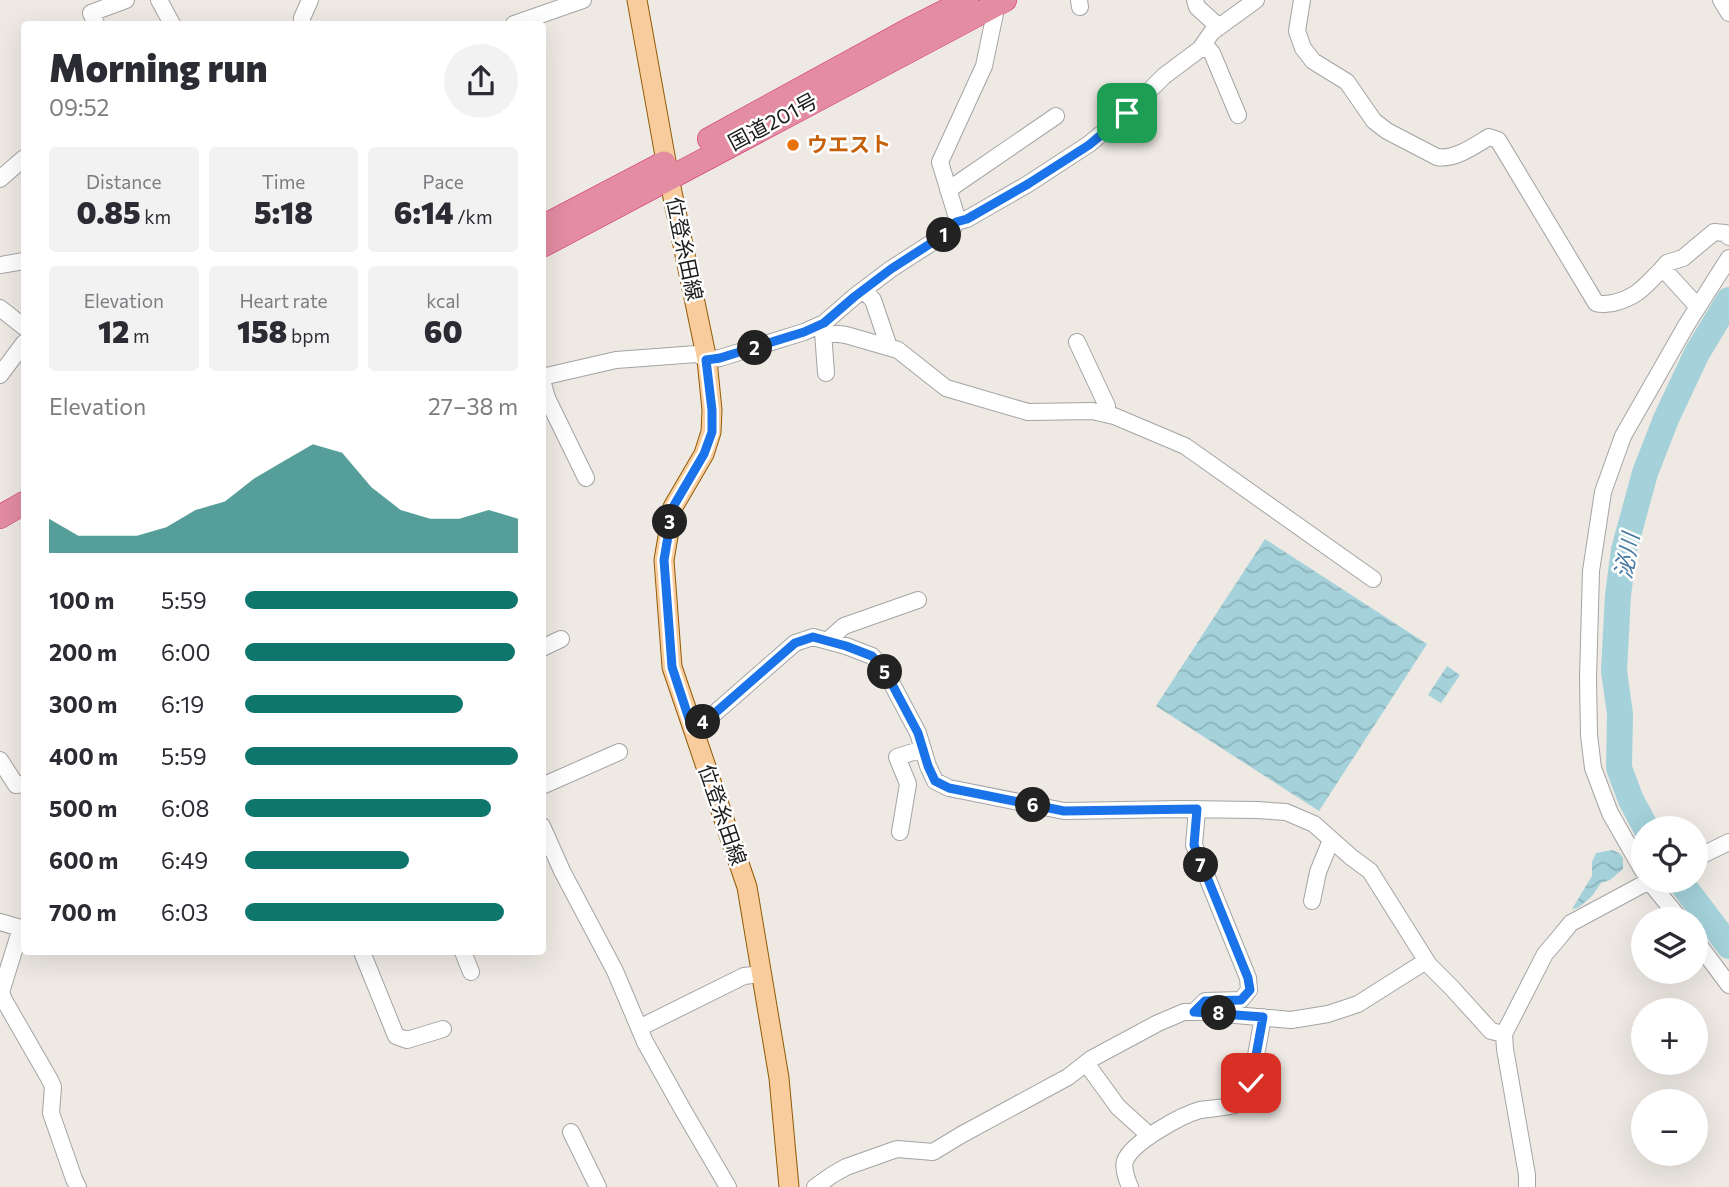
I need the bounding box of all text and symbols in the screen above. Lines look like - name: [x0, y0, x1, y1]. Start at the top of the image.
- text: Morning run: [49, 43, 268, 90]
- button: share: [444, 44, 518, 118]
- pin: [1097, 83, 1157, 143]
- street label: 国道201号: [723, 87, 821, 155]
- text: 09:52: [49, 93, 109, 121]
- icon: arrive: [1108, 94, 1146, 132]
- place label: ウエスト: [807, 131, 891, 156]
- marker: ウエスト: [785, 137, 801, 153]
- text: Distance: [86, 170, 162, 193]
- text: Time: [262, 170, 305, 193]
- text: Pace: [423, 170, 464, 193]
- text: 0.85: [76, 193, 141, 230]
- text: 5:18: [254, 193, 313, 230]
- text: 6:14: [394, 193, 454, 230]
- street label: 位登糸田線: [662, 195, 709, 303]
- text: km: [141, 205, 171, 228]
- text: /km: [454, 205, 493, 228]
- pin: 1: [926, 218, 962, 252]
- text: 1: [939, 223, 948, 246]
- text: Elevation: [84, 289, 164, 312]
- text: Heart rate: [239, 289, 328, 312]
- text: kcal: [426, 289, 460, 312]
- text: 12: [98, 312, 129, 349]
- text: 158: [237, 312, 287, 349]
- text: 60: [424, 312, 463, 349]
- text: m: [129, 324, 150, 347]
- text: bpm: [287, 324, 330, 347]
- pin: 2: [738, 330, 772, 366]
- text: 2: [749, 336, 760, 359]
- text: Elevation: [49, 392, 146, 420]
- text: 27–38 m: [428, 392, 518, 420]
- pin: 3: [652, 504, 688, 540]
- text: 3: [664, 510, 675, 533]
- water label: 泌川: [1608, 528, 1644, 581]
- text: 100 m: [49, 586, 114, 614]
- text: 5:59: [161, 586, 207, 614]
- text: 200 m: [49, 638, 117, 666]
- text: 6:00: [161, 638, 210, 666]
- pin: 5: [868, 654, 903, 690]
- text: 5: [879, 660, 890, 683]
- text: 300 m: [49, 690, 117, 718]
- text: 6:19: [161, 690, 204, 718]
- pin: 4: [686, 704, 720, 740]
- text: 4: [697, 710, 708, 733]
- text: 400 m: [49, 742, 118, 770]
- text: 5:59: [161, 742, 207, 770]
- street label: 位登糸田線: [695, 761, 752, 868]
- pin: 6: [1016, 788, 1050, 822]
- text: 6: [1027, 793, 1038, 816]
- text: 500 m: [49, 794, 117, 822]
- text: 6:08: [161, 794, 209, 822]
- map controls: [1631, 816, 1708, 1166]
- button: locate: [1631, 816, 1708, 893]
- text: 600 m: [49, 846, 118, 874]
- text: 6:49: [161, 846, 208, 874]
- pin: 7: [1184, 848, 1218, 882]
- text: 7: [1195, 853, 1206, 876]
- text: 700 m: [49, 898, 117, 926]
- text: 6:03: [161, 898, 208, 926]
- button: layers: [1631, 907, 1708, 984]
- pin: 8: [1202, 996, 1236, 1030]
- button: +: [1631, 998, 1708, 1075]
- text: 8: [1213, 1001, 1224, 1024]
- pin: [1221, 1053, 1281, 1113]
- icon: check: [1232, 1064, 1270, 1102]
- button: −: [1631, 1089, 1708, 1166]

